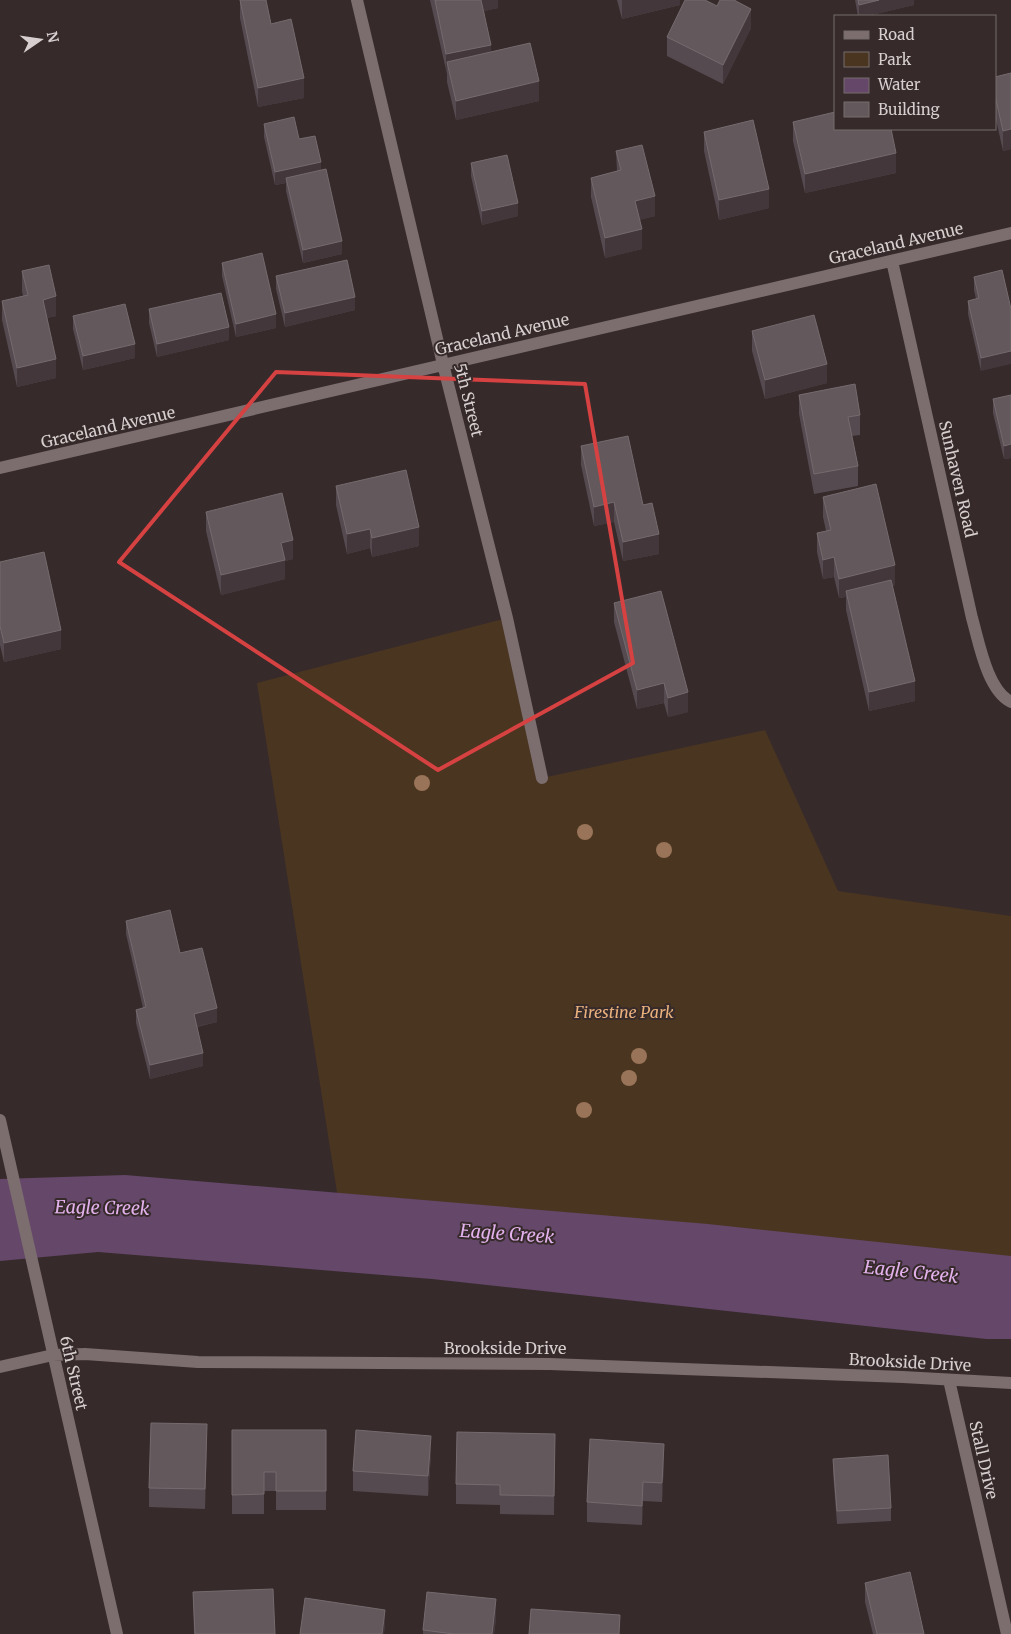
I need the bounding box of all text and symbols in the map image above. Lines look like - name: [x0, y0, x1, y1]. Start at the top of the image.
- north arrow: [15, 15, 65, 65]
- legend: [834, 15, 996, 130]
- text: Road: [878, 25, 914, 44]
- text: N: [43, 30, 63, 44]
- text: Park: [878, 50, 912, 69]
- text: Water: [877, 75, 921, 94]
- text: Building: [878, 100, 940, 119]
- street label: Graceland Avenue: [827, 218, 965, 268]
- street label: Graceland Avenue: [433, 309, 571, 359]
- street label: 5th Street: [450, 361, 488, 440]
- street label: Graceland Avenue: [39, 402, 177, 452]
- street label: Sunhaven Road: [935, 419, 981, 540]
- park label: Firestine Park: [573, 1002, 674, 1022]
- water label: Eagle Creek: [54, 1195, 150, 1220]
- water label: Eagle Creek: [459, 1219, 555, 1248]
- water label: Eagle Creek: [863, 1255, 960, 1288]
- street label: 6th Street: [56, 1334, 92, 1413]
- street label: Brookside Drive: [444, 1338, 566, 1358]
- street label: Brookside Drive: [848, 1349, 972, 1375]
- street label: Stall Drive: [965, 1419, 1003, 1501]

